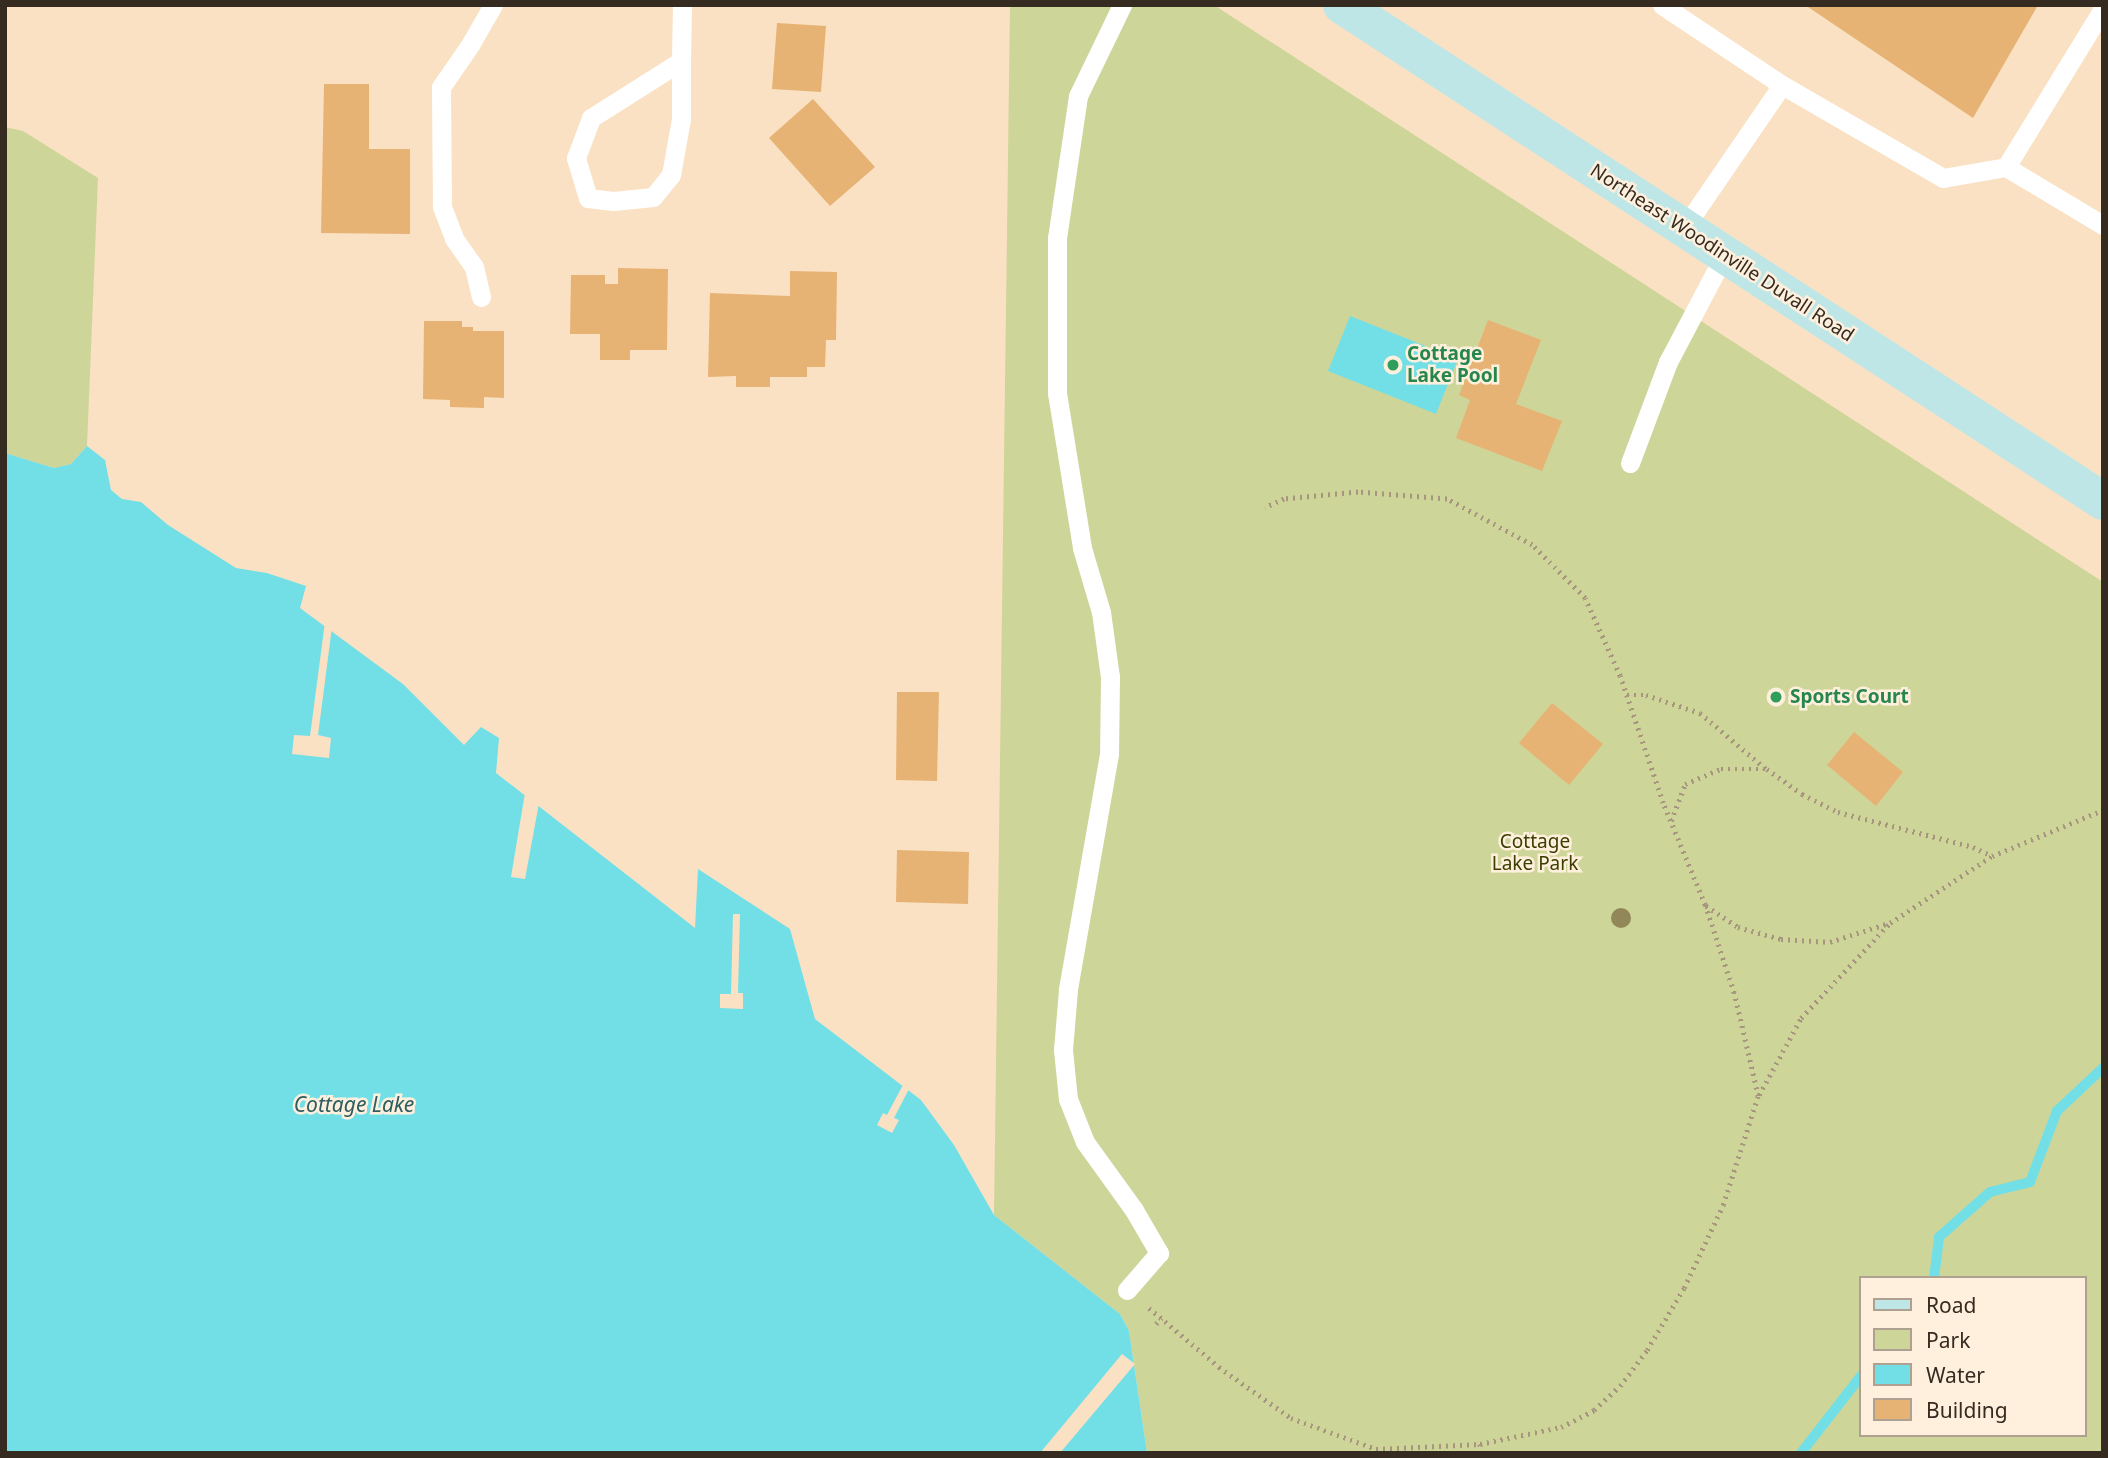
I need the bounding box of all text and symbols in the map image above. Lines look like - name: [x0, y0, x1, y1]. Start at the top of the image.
- street label: Northeast Woodinville Duvall Road: [1586, 159, 1858, 347]
- place label: Cottage Lake Pool: [1407, 343, 1498, 387]
- marker: Cottage Lake Pool: [1385, 357, 1401, 373]
- place label: Sports Court: [1790, 686, 1909, 708]
- marker: Sports Court: [1768, 689, 1784, 705]
- park label: Cottage Lake Park: [1492, 831, 1578, 875]
- water label: Cottage Lake: [294, 1091, 414, 1117]
- legend: [1860, 1276, 2087, 1437]
- text: Road: [1926, 1291, 1976, 1319]
- text: Park: [1926, 1326, 1970, 1354]
- text: Water: [1926, 1361, 1985, 1389]
- text: Building: [1926, 1396, 2008, 1424]

